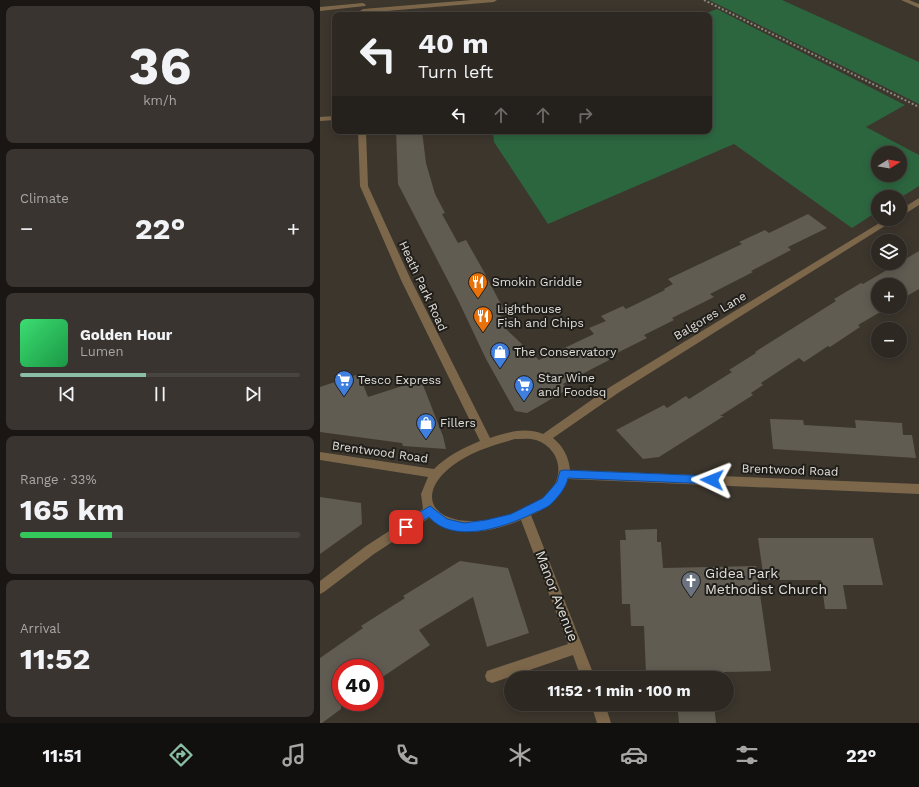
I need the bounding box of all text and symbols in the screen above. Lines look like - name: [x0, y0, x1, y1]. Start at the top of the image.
- text: 40 m: [418, 27, 488, 60]
- icon: left: [352, 28, 404, 80]
- text: 36: [129, 36, 191, 97]
- text: Turn left: [418, 61, 493, 82]
- text: km/h: [143, 93, 177, 108]
- icon: left: [448, 104, 470, 126]
- icon: ahead: [490, 104, 512, 126]
- icon: ahead: [532, 104, 554, 126]
- icon: right: [574, 104, 596, 126]
- north arrow: [871, 146, 907, 182]
- map controls: [871, 146, 907, 358]
- button: sound: [871, 190, 907, 226]
- text: Climate: [20, 191, 69, 206]
- text: 22°: [135, 211, 185, 246]
- text: −: [20, 216, 33, 241]
- text: +: [287, 216, 300, 241]
- button: layers: [871, 234, 907, 270]
- street label: Heath Park Road: [396, 239, 450, 333]
- restaurant icon: Smokin Griddle: [467, 271, 489, 299]
- place label: Smokin Griddle: [492, 275, 582, 289]
- button: +: [871, 278, 907, 314]
- street label: Balgores Lane: [671, 289, 749, 343]
- place label: Lighthouse Fish and Chips: [497, 302, 584, 330]
- restaurant icon: Lighthouse Fish and Chips: [472, 305, 494, 333]
- button: −: [871, 322, 907, 358]
- text: Golden Hour: [80, 326, 172, 344]
- shop icon: The Conservatory: [489, 341, 511, 369]
- text: Lumen: [80, 344, 124, 359]
- place label: The Conservatory: [514, 345, 617, 359]
- supermarket icon: Tesco Express: [333, 369, 355, 397]
- place label: Star Wine and Foodsq: [538, 371, 606, 399]
- place label: Tesco Express: [358, 373, 441, 387]
- supermarket icon: Star Wine and Foodsq: [513, 374, 535, 402]
- icon: previous: [56, 383, 78, 405]
- icon: pause: [149, 383, 171, 405]
- icon: next: [242, 383, 264, 405]
- shop icon: Fillers: [415, 412, 437, 440]
- place label: Fillers: [440, 416, 476, 430]
- street label: Brentwood Road: [331, 438, 429, 466]
- position arrow: [691, 459, 733, 501]
- street label: Brentwood Road: [741, 461, 839, 479]
- text: Range · 33%: [20, 472, 97, 487]
- text: 165 km: [20, 492, 124, 527]
- pin: [389, 510, 423, 544]
- icon: arrive: [395, 516, 417, 538]
- street label: Manor Avenue: [532, 548, 582, 644]
- place label: Gidea Park Methodist Church: [705, 565, 827, 597]
- church icon: Gidea Park Methodist Church: [680, 570, 702, 598]
- text: Arrival: [20, 621, 61, 636]
- text: 11:52: [20, 641, 90, 676]
- speed limit sign: 40: [332, 659, 384, 711]
- text: 11:52 · 1 min · 100 m: [547, 682, 691, 700]
- icon: directions: [167, 741, 195, 769]
- icon: music: [280, 741, 308, 769]
- icon: phone: [393, 741, 421, 769]
- icon: climate: [506, 741, 534, 769]
- icon: car: [620, 741, 648, 769]
- icon: filters: [733, 741, 761, 769]
- text: 11:51: [43, 745, 82, 766]
- text: 22°: [846, 745, 876, 766]

